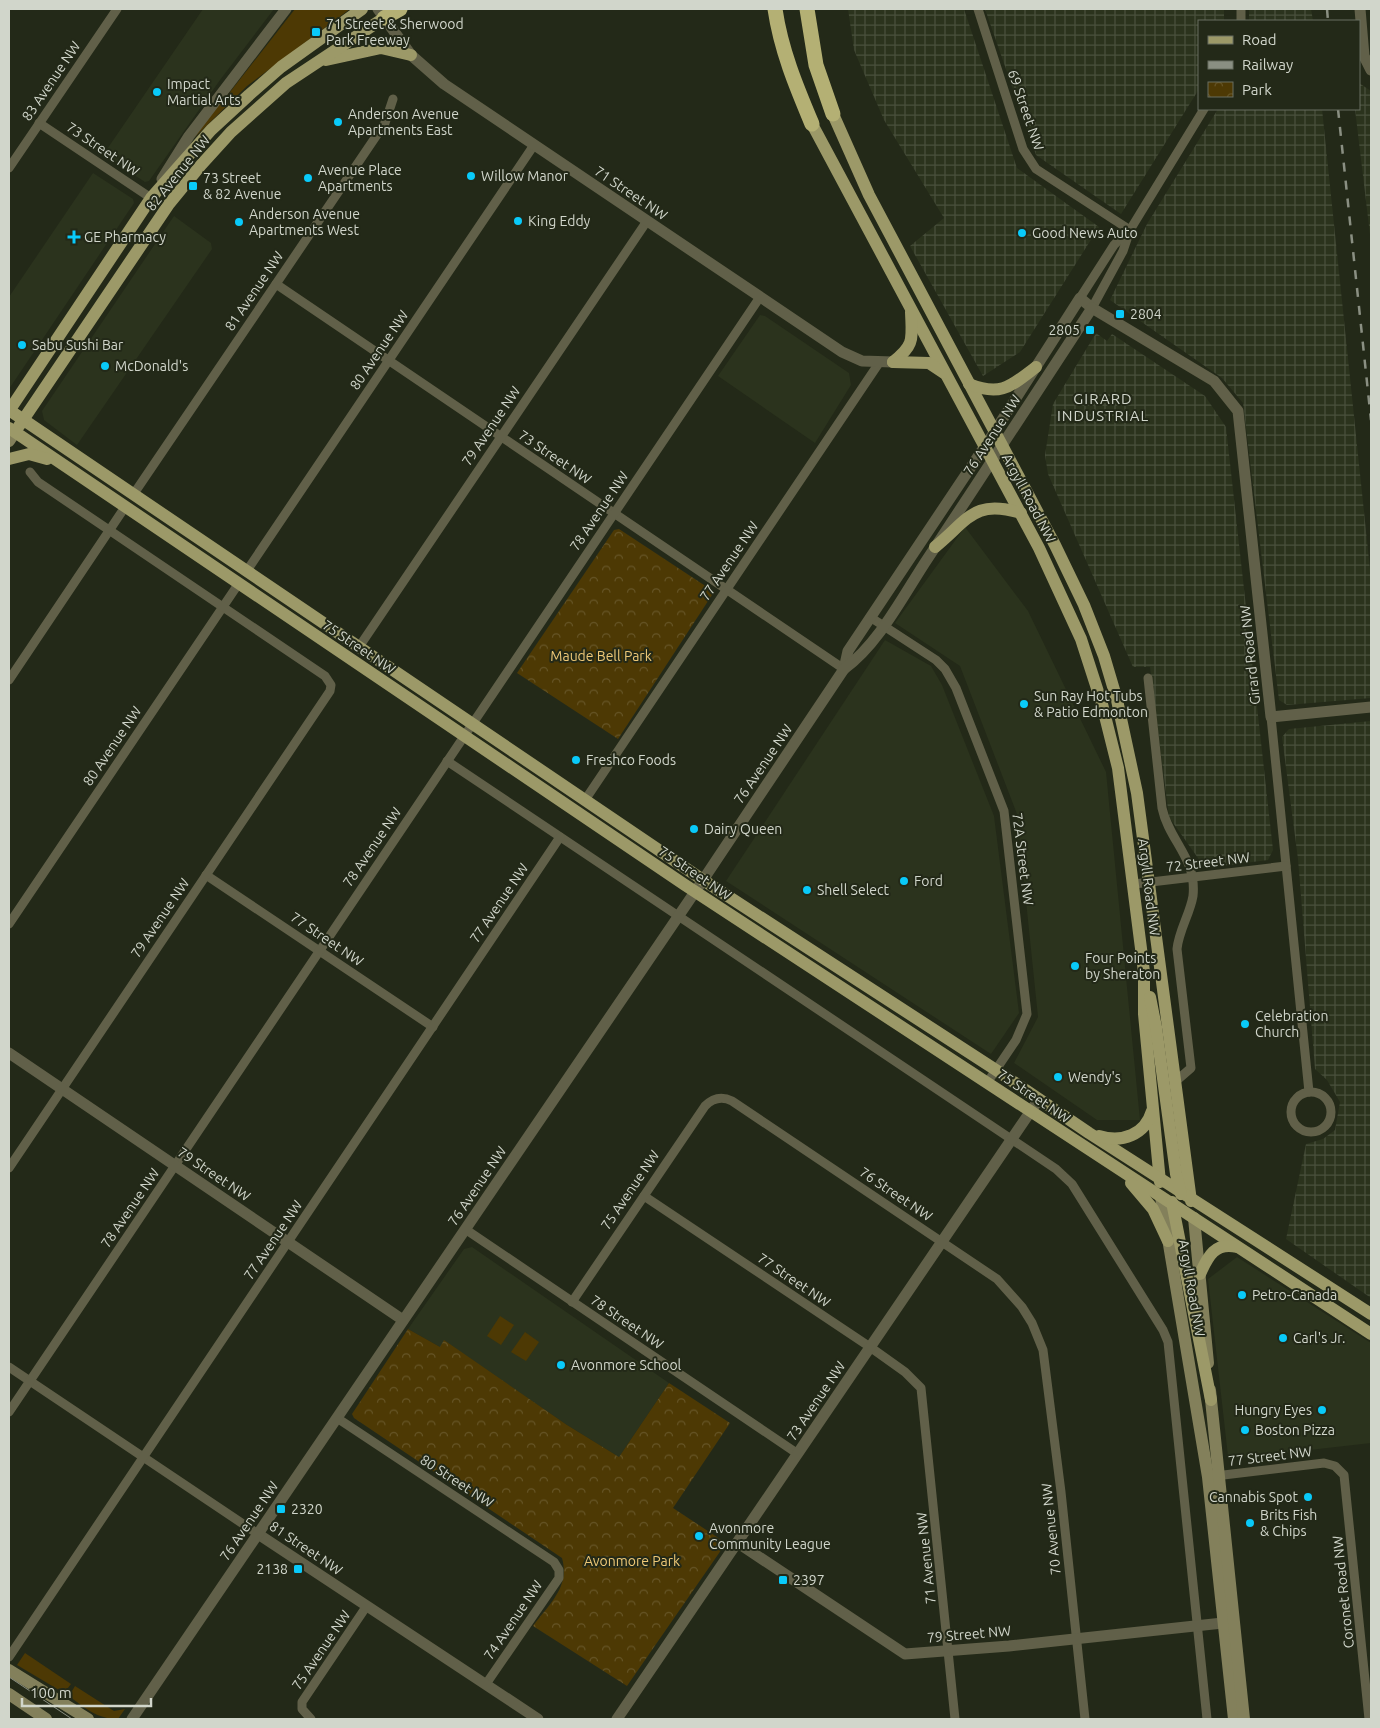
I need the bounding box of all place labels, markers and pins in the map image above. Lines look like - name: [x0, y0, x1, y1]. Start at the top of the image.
- place label: 71 Street & Sherwood Park Freeway: [326, 16, 464, 48]
- marker: 71 Street & Sherwood Park Freeway: [310, 26, 322, 38]
- place label: Impact Martial Arts: [167, 76, 241, 108]
- marker: Impact Martial Arts: [151, 86, 163, 98]
- place label: Anderson Avenue Apartments East: [348, 106, 459, 138]
- marker: Anderson Avenue Apartments East: [332, 116, 344, 128]
- place label: Avenue Place Apartments: [318, 162, 402, 194]
- place label: Willow Manor: [481, 168, 569, 184]
- place label: 73 Street & 82 Avenue: [203, 170, 282, 202]
- marker: Willow Manor: [465, 170, 477, 182]
- marker: Avenue Place Apartments: [302, 172, 314, 184]
- marker: 73 Street & 82 Avenue: [187, 180, 199, 192]
- place label: Anderson Avenue Apartments West: [249, 206, 360, 238]
- place label: King Eddy: [528, 213, 591, 229]
- marker: King Eddy: [512, 215, 524, 227]
- marker: Anderson Avenue Apartments West: [233, 216, 245, 228]
- place label: Good News Auto: [1032, 225, 1138, 241]
- marker: Good News Auto: [1016, 227, 1028, 239]
- place label: GE Pharmacy: [84, 229, 166, 245]
- marker: GE Pharmacy: [68, 231, 80, 243]
- place label: 2804: [1130, 306, 1162, 322]
- marker: 2804: [1114, 308, 1126, 320]
- place label: 2805: [1048, 322, 1080, 338]
- marker: 2805: [1084, 324, 1096, 336]
- place label: Sabu Sushi Bar: [32, 337, 124, 353]
- marker: Sabu Sushi Bar: [16, 339, 28, 351]
- place label: McDonald's: [115, 358, 188, 374]
- marker: McDonald's: [99, 360, 111, 372]
- place label: Sun Ray Hot Tubs & Patio Edmonton: [1034, 688, 1148, 720]
- marker: Sun Ray Hot Tubs & Patio Edmonton: [1018, 698, 1030, 710]
- place label: Freshco Foods: [586, 752, 676, 768]
- marker: Freshco Foods: [570, 754, 582, 766]
- place label: Dairy Queen: [704, 821, 782, 837]
- marker: Dairy Queen: [688, 823, 700, 835]
- place label: Ford: [914, 873, 943, 889]
- marker: Ford: [898, 875, 910, 887]
- place label: Shell Select: [817, 882, 890, 898]
- marker: Shell Select: [801, 884, 813, 896]
- place label: Four Points by Sheraton: [1085, 950, 1160, 982]
- marker: Four Points by Sheraton: [1069, 960, 1081, 972]
- place label: Celebration Church: [1255, 1008, 1328, 1040]
- marker: Celebration Church: [1239, 1018, 1251, 1030]
- place label: Wendy's: [1068, 1069, 1121, 1085]
- marker: Wendy's: [1052, 1071, 1064, 1083]
- place label: Petro-Canada: [1252, 1287, 1337, 1303]
- marker: Petro-Canada: [1236, 1289, 1248, 1301]
- place label: Carl's Jr.: [1293, 1330, 1345, 1346]
- marker: Carl's Jr.: [1277, 1332, 1289, 1344]
- place label: Avonmore School: [571, 1357, 682, 1373]
- marker: Avonmore School: [555, 1359, 567, 1371]
- place label: Hungry Eyes: [1234, 1402, 1312, 1418]
- marker: Hungry Eyes: [1316, 1404, 1328, 1416]
- place label: Boston Pizza: [1255, 1422, 1335, 1438]
- marker: Boston Pizza: [1239, 1424, 1251, 1436]
- place label: Cannabis Spot: [1209, 1489, 1298, 1505]
- marker: Cannabis Spot: [1302, 1491, 1314, 1503]
- place label: 2320: [291, 1501, 323, 1517]
- marker: 2320: [275, 1503, 287, 1515]
- place label: Brits Fish & Chips: [1260, 1507, 1317, 1539]
- marker: Brits Fish & Chips: [1244, 1517, 1256, 1529]
- place label: Avonmore Community League: [709, 1520, 831, 1552]
- marker: Avonmore Community League: [693, 1530, 705, 1542]
- place label: 2138: [256, 1561, 288, 1577]
- marker: 2138: [292, 1563, 304, 1575]
- place label: 2397: [793, 1572, 825, 1588]
- marker: 2397: [777, 1574, 789, 1586]

